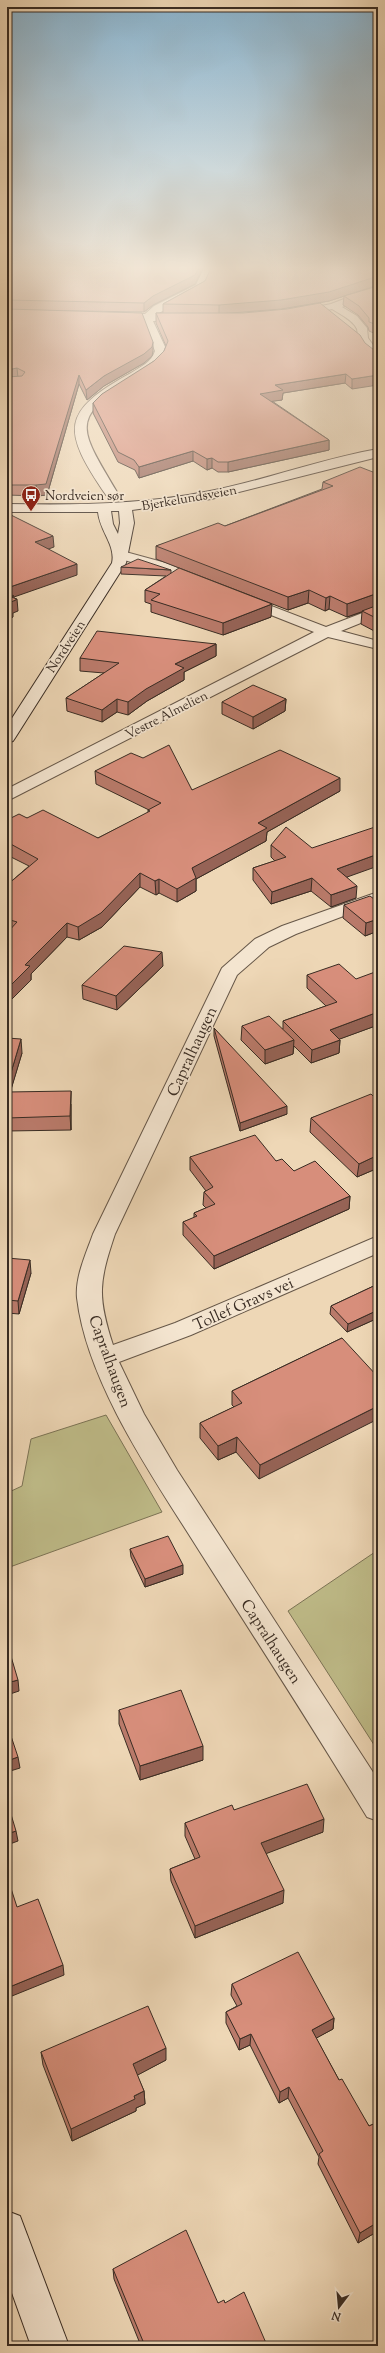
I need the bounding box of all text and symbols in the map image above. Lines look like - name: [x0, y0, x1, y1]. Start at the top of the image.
- street label: Bjerkelundsveien: [140, 482, 239, 516]
- bus stop icon: Nordveien sør: [20, 484, 42, 512]
- place label: Nordveien sør: [45, 488, 124, 506]
- street label: Nordveien: [43, 617, 91, 677]
- street label: Vestre Almelien: [123, 687, 212, 744]
- street label: Capralhaugen: [162, 1003, 224, 1101]
- street label: Tollef Gravs vei: [190, 1273, 298, 1338]
- street label: Capralhaugen: [81, 1312, 136, 1412]
- street label: Capralhaugen: [234, 1595, 306, 1690]
- north arrow: [319, 2287, 359, 2327]
- text: N: [330, 2307, 344, 2325]

